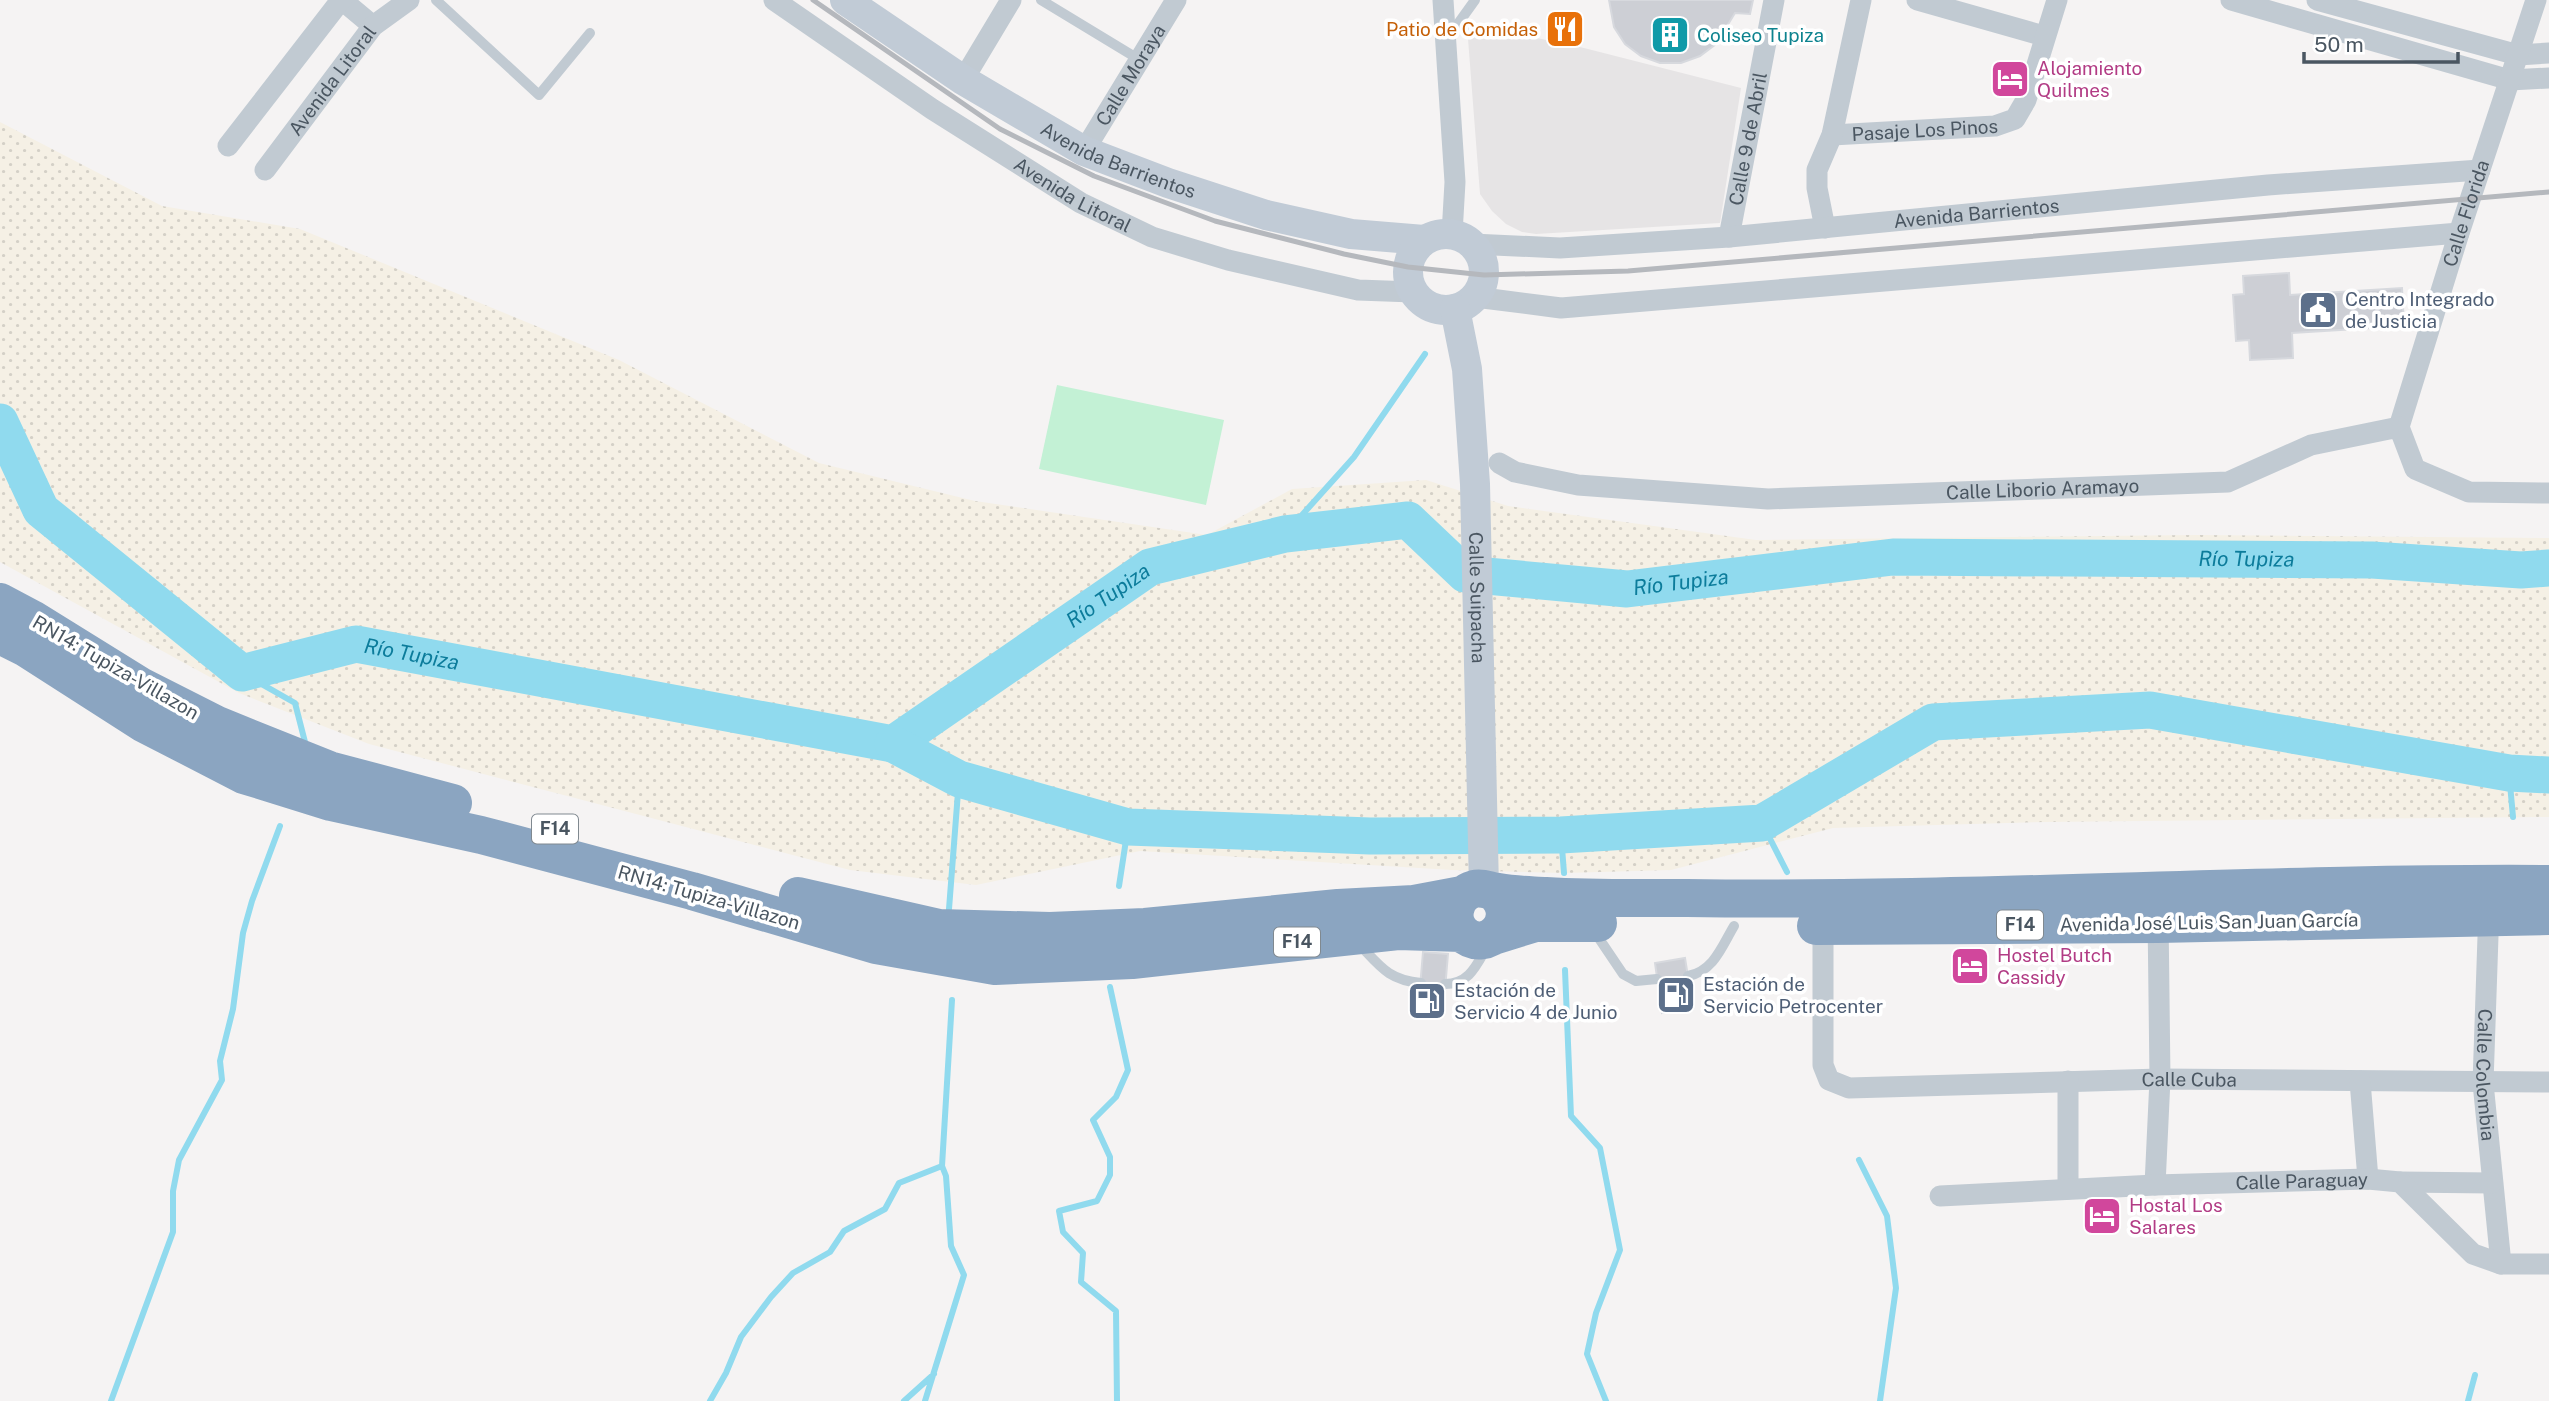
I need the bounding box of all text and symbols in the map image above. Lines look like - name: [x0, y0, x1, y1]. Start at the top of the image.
- restaurant icon: Patio de Comidas: [1544, 8, 1586, 50]
- building icon: Coliseo Tupiza: [1649, 14, 1691, 56]
- place label: Patio de Comidas: [1386, 18, 1538, 40]
- street label: Calle Moraya: [1091, 20, 1170, 130]
- street label: Avenida Litoral: [284, 21, 380, 140]
- scale bar: [2304, 21, 2458, 65]
- place label: Coliseo Tupiza: [1697, 24, 1824, 46]
- text: 50 m: [2314, 32, 2364, 57]
- place label: Alojamiento Quilmes: [2037, 57, 2142, 101]
- hotel icon: Alojamiento Quilmes: [1989, 58, 2031, 100]
- street label: Calle 9 de Abril: [1724, 70, 1771, 207]
- street label: Pasaje Los Pinos: [1851, 115, 1999, 145]
- street label: Avenida Barrientos: [1037, 117, 1198, 202]
- street label: Avenida Litoral: [1010, 153, 1135, 237]
- street label: Calle Florida: [2438, 157, 2493, 269]
- street label: Avenida Barrientos: [1893, 194, 2060, 232]
- place label: Centro Integrado de Justicia: [2345, 288, 2495, 332]
- public building icon: Centro Integrado de Justicia: [2297, 289, 2339, 331]
- street label: Calle Liborio Aramayo: [1946, 474, 2140, 503]
- street label: Calle Suipacha: [1465, 531, 1490, 664]
- water label: Río Tupiza: [2198, 546, 2294, 572]
- water label: Río Tupiza: [1061, 558, 1155, 633]
- water label: Río Tupiza: [1632, 564, 1730, 600]
- street label: RN14: Tupiza-Villazon: [29, 610, 203, 724]
- water label: Río Tupiza: [362, 633, 461, 675]
- road number: F14: [532, 814, 578, 844]
- street label: RN14: Tupiza-Villazon: [615, 860, 803, 934]
- street label: Avenida José Luis San Juan García: [2059, 908, 2359, 936]
- road number: F14: [1997, 910, 2043, 940]
- road number: F14: [1274, 928, 1320, 957]
- place label: Hostel Butch Cassidy: [1997, 944, 2112, 988]
- hotel icon: Hostel Butch Cassidy: [1949, 945, 1991, 987]
- place label: Estación de Servicio Petrocenter: [1703, 973, 1883, 1017]
- fuel station icon: Estación de Servicio Petrocenter: [1655, 974, 1697, 1016]
- place label: Estación de Servicio 4 de Junio: [1454, 979, 1617, 1023]
- fuel station icon: Estación de Servicio 4 de Junio: [1406, 980, 1448, 1022]
- street label: Calle Colombia: [2472, 1008, 2500, 1142]
- street label: Calle Cuba: [2141, 1068, 2237, 1091]
- street label: Calle Paraguay: [2235, 1168, 2368, 1194]
- place label: Hostal Los Salares: [2129, 1194, 2223, 1238]
- hotel icon: Hostal Los Salares: [2081, 1195, 2123, 1237]

